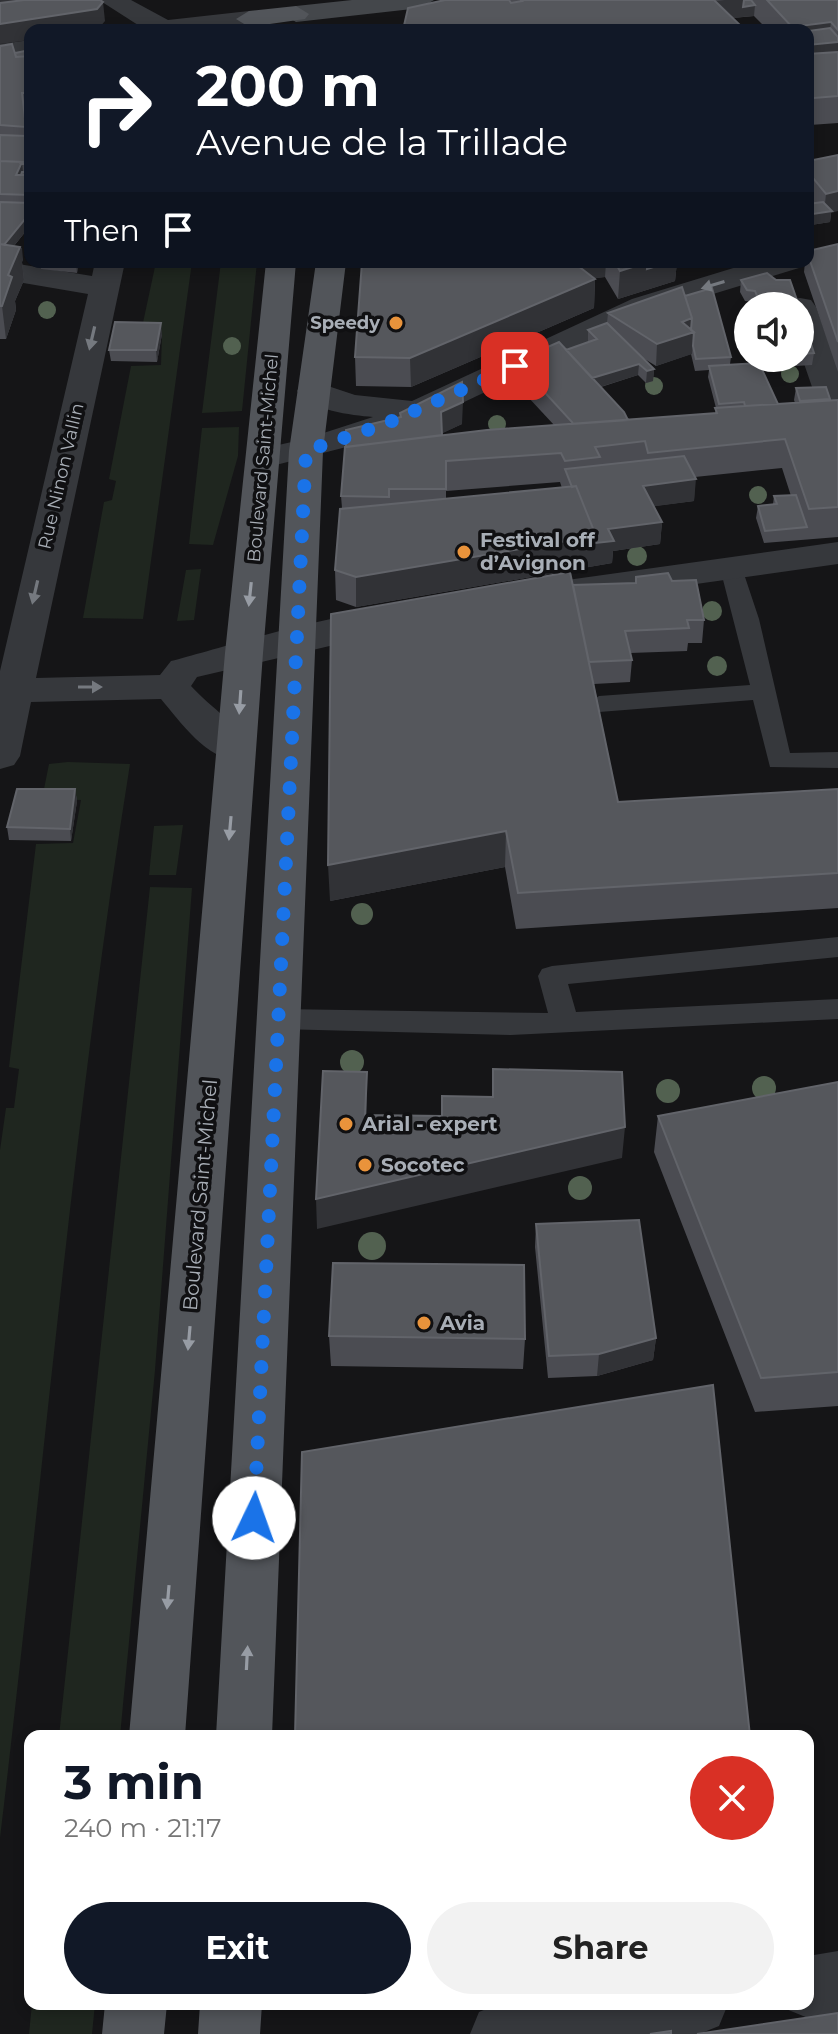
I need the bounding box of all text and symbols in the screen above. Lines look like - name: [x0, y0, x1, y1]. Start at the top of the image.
- text: 200 m: [196, 52, 380, 120]
- icon: right: [64, 56, 168, 160]
- text: Avenue de la Trillade: [196, 120, 568, 164]
- icon: arrive: [156, 208, 200, 252]
- text: Then: [64, 212, 140, 249]
- one-way arrow: [701, 279, 725, 292]
- map controls: [734, 292, 814, 372]
- button: sound: [734, 292, 814, 372]
- place label: Speedy: [310, 312, 380, 334]
- marker: Speedy: [387, 314, 405, 332]
- one-way arrow: [85, 326, 98, 351]
- pin: [481, 332, 549, 400]
- icon: arrive: [493, 344, 537, 388]
- street label: Boulevard Saint-Michel: [243, 353, 283, 563]
- street label: Rue Ninon Vallin: [33, 401, 89, 551]
- place label: Festival off d’Avignon: [480, 528, 596, 575]
- marker: Festival off d’Avignon: [455, 543, 473, 561]
- one-way arrow: [28, 579, 41, 604]
- one-way arrow: [243, 582, 256, 607]
- one-way arrow: [78, 681, 103, 693]
- one-way arrow: [233, 690, 246, 715]
- one-way arrow: [223, 816, 236, 841]
- street label: Boulevard Saint-Michel: [178, 1078, 222, 1312]
- place label: Arial - expert: [361, 1112, 498, 1136]
- marker: Arial - expert: [337, 1115, 355, 1133]
- place label: Socotec: [381, 1153, 465, 1177]
- marker: Socotec: [356, 1156, 374, 1174]
- place label: Avia: [439, 1311, 485, 1335]
- marker: Avia: [415, 1314, 433, 1332]
- one-way arrow: [182, 1326, 195, 1351]
- position arrow: [212, 1476, 296, 1560]
- one-way arrow: [161, 1585, 174, 1610]
- one-way arrow: [241, 1645, 254, 1670]
- text: 3 min: [64, 1753, 204, 1811]
- button: close: [690, 1756, 774, 1840]
- text: 240 m · 21:17: [64, 1812, 222, 1844]
- button: Exit: [64, 1902, 411, 1994]
- button: Share: [427, 1902, 774, 1994]

